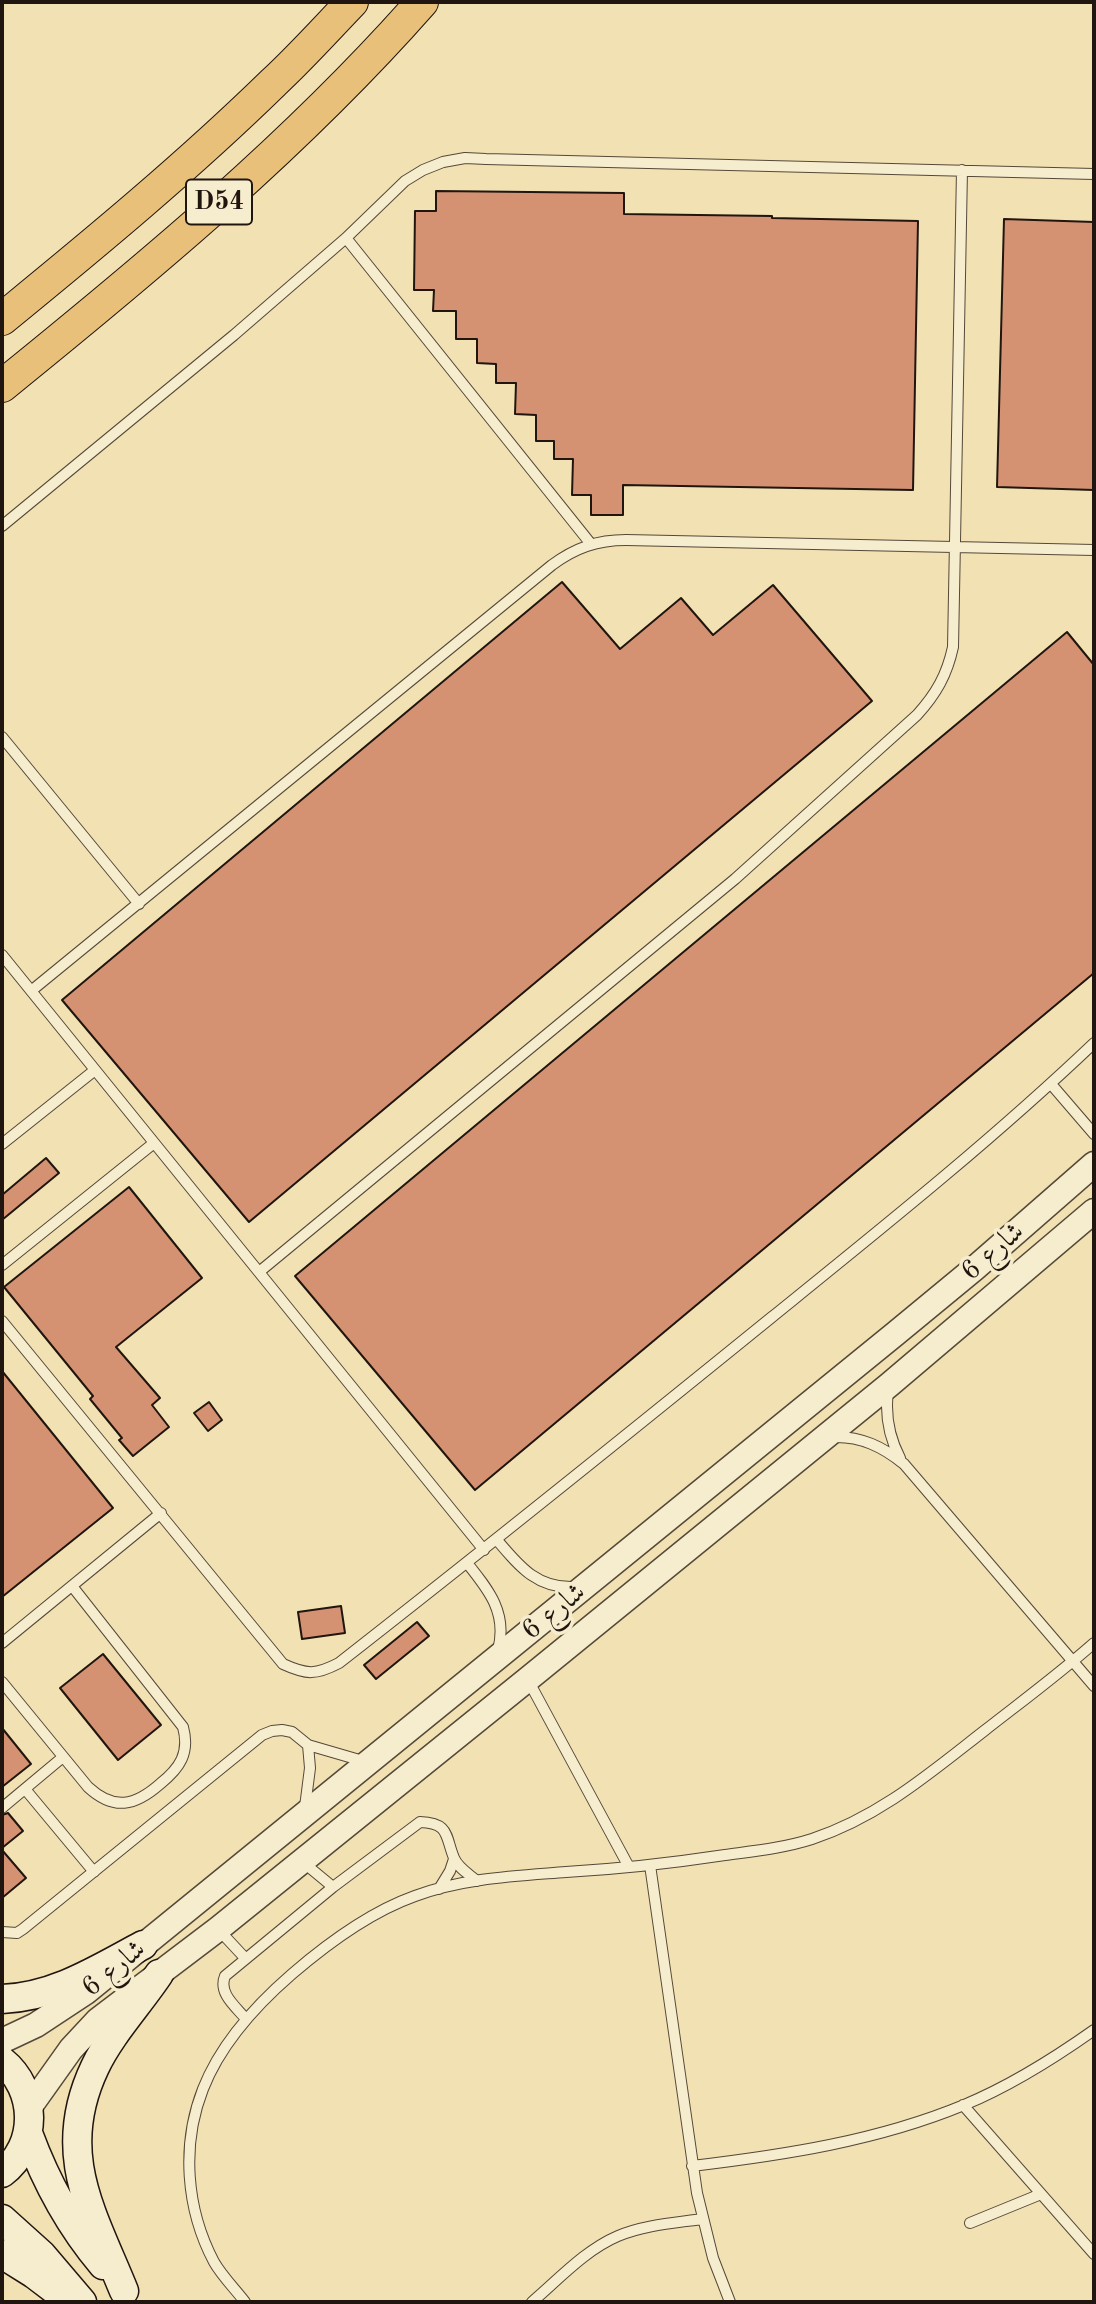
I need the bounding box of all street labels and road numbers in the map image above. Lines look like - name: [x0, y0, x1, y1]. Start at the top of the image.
- road number: D54: [186, 180, 252, 224]
- street label: شارع 6: [955, 1215, 1031, 1289]
- street label: شارع 6: [515, 1576, 593, 1648]
- street label: شارع 6: [75, 1933, 153, 2005]

